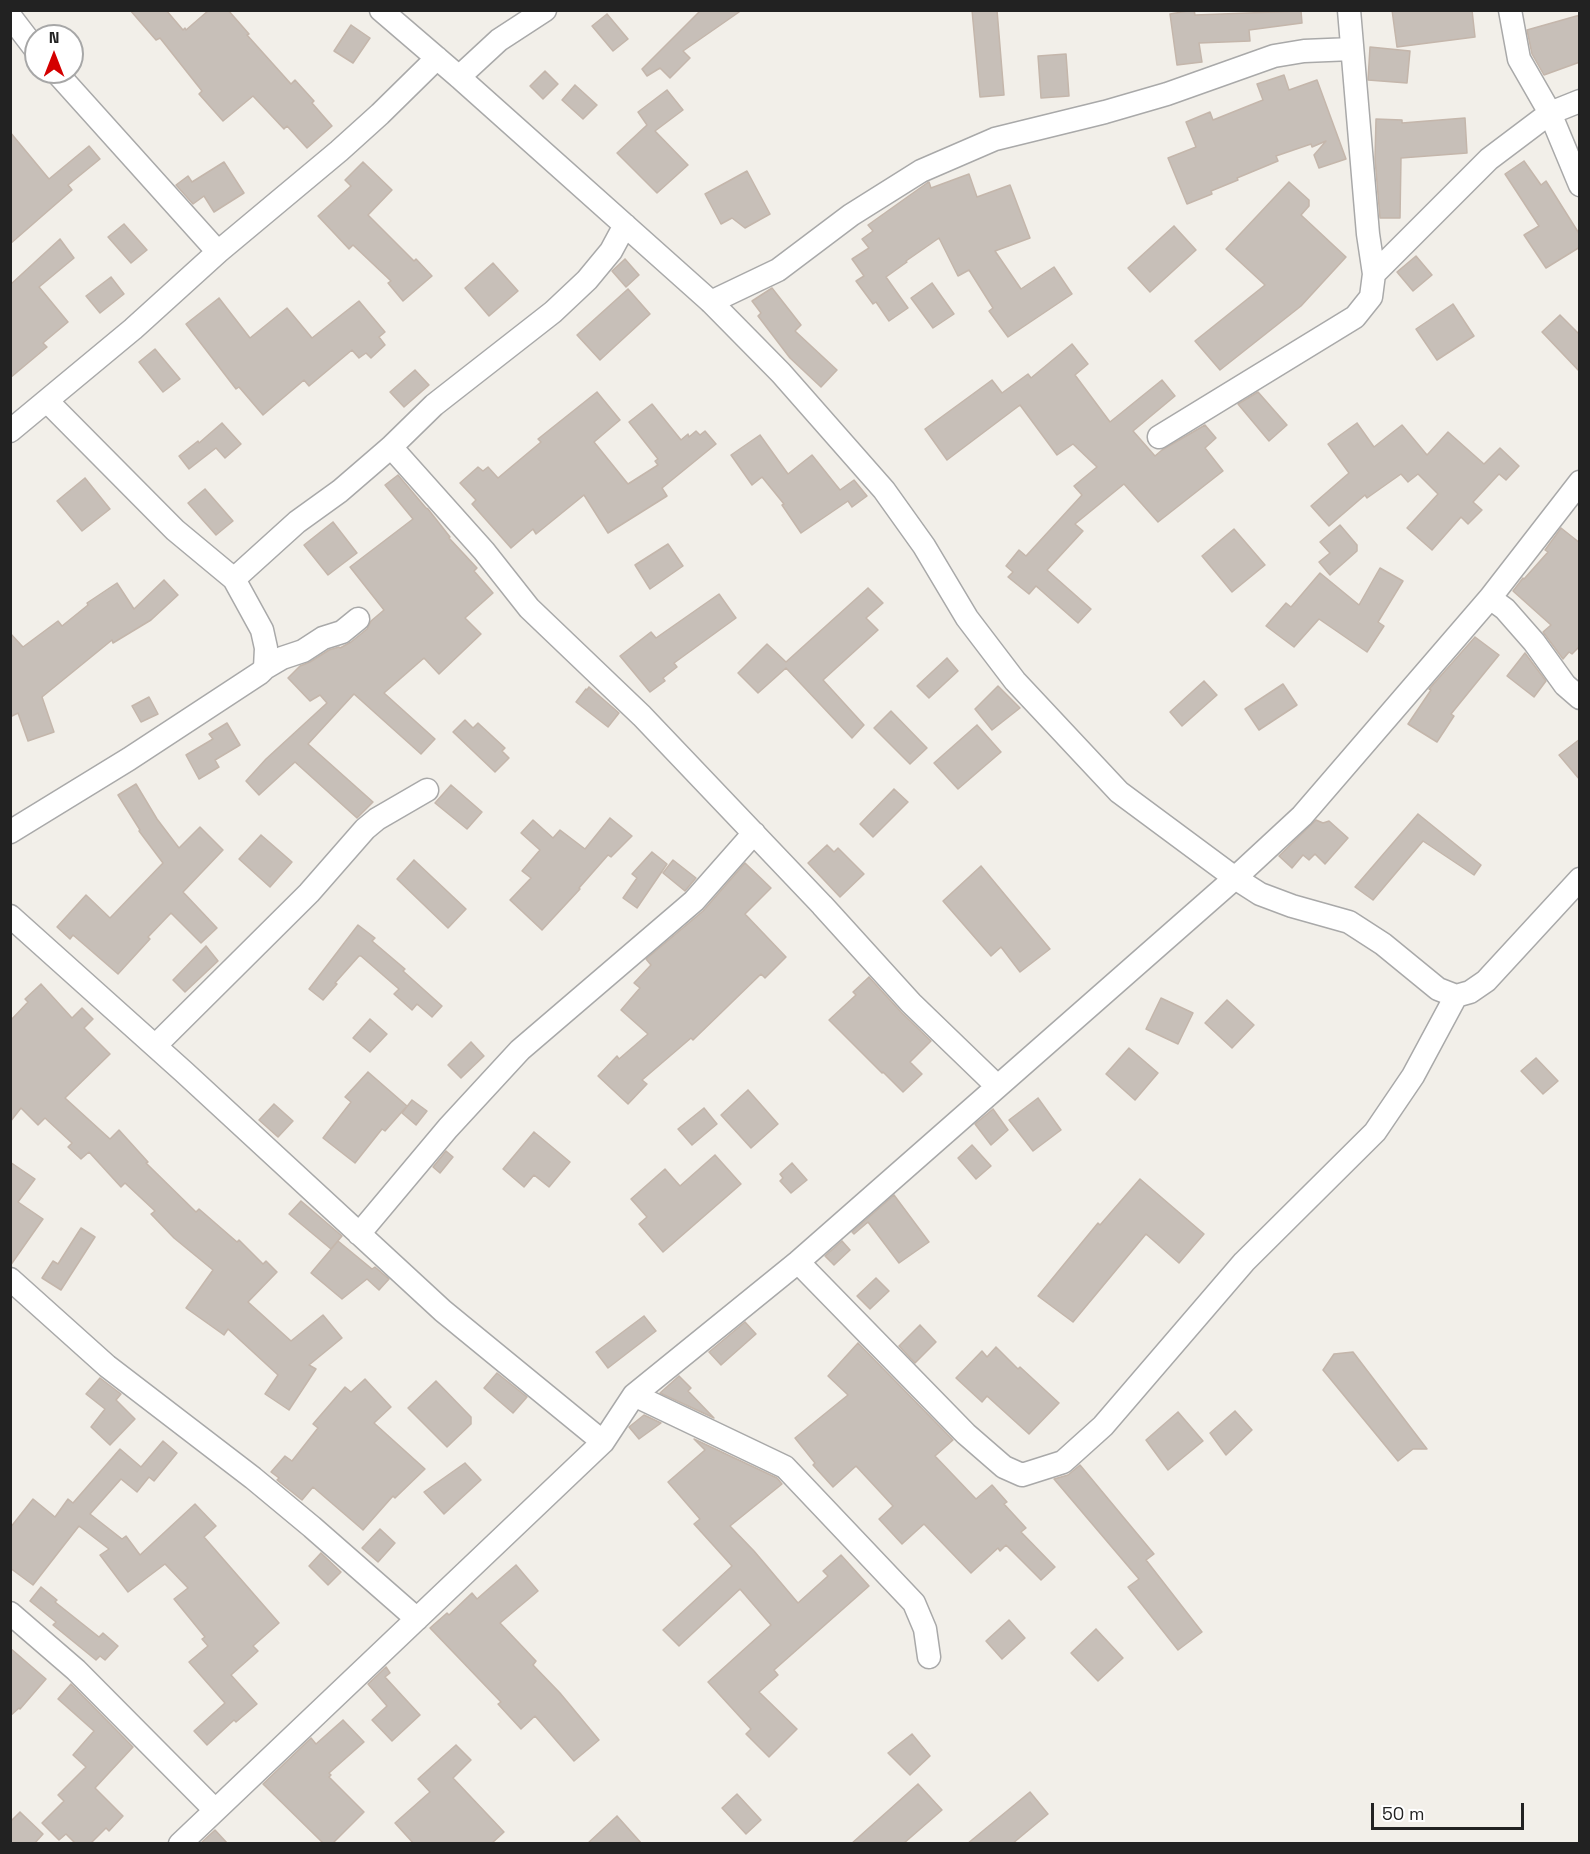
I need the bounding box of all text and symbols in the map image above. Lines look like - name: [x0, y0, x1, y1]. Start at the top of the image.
- north arrow: [24, 24, 84, 84]
- text: N: [49, 27, 59, 48]
- scale bar: [1374, 1791, 1527, 1829]
- text: 50 m: [1382, 1802, 1424, 1825]

